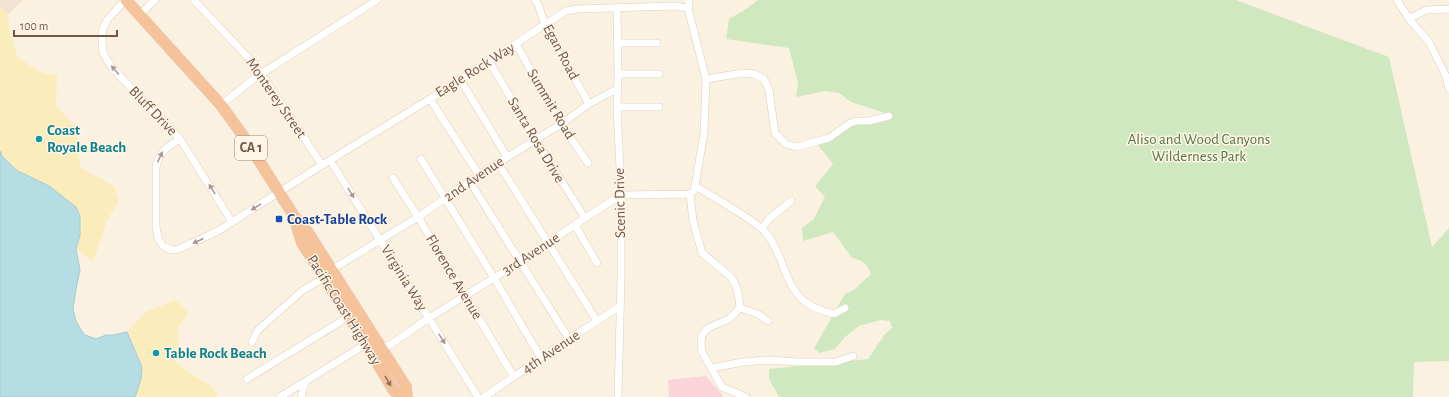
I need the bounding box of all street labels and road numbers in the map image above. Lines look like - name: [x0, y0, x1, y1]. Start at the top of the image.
- street label: Egan Road: [540, 22, 582, 82]
- street label: Eagle Rock Way: [433, 39, 518, 100]
- street label: Monterey Street: [243, 55, 309, 141]
- street label: Summit Road: [524, 66, 578, 142]
- street label: Bluff Drive: [126, 83, 180, 139]
- street label: Santa Rosa Drive: [505, 95, 567, 185]
- road number: CA 1: [235, 136, 267, 160]
- street label: 2nd Avenue: [441, 154, 507, 204]
- street label: Scenic Drive: [612, 168, 628, 238]
- street label: 3rd Avenue: [500, 230, 562, 278]
- street label: Florence Avenue: [423, 232, 485, 322]
- street label: Virginia Way: [378, 242, 430, 314]
- street label: Pacific Coast Highway: [304, 252, 384, 368]
- street label: 4th Avenue: [519, 327, 583, 377]

